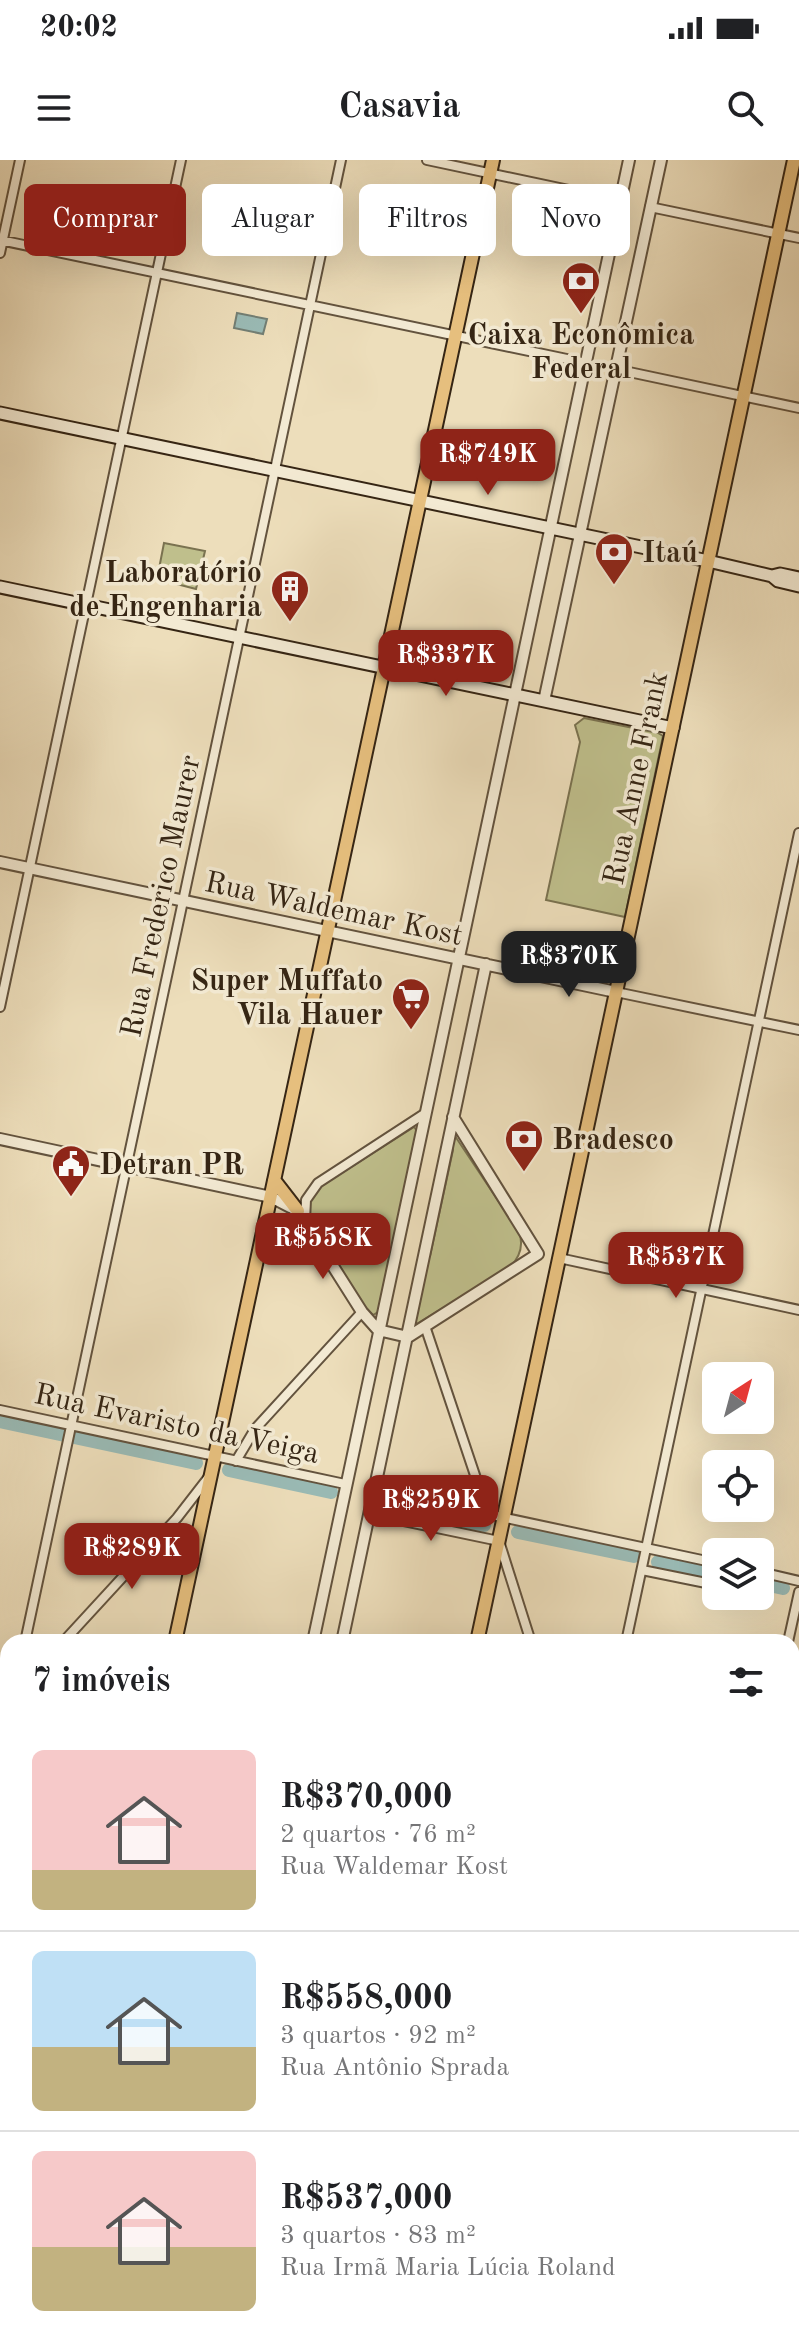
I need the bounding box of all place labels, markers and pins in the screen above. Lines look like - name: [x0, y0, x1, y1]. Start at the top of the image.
- bank icon: Caixa Econômica Federal: [560, 260, 602, 315]
- place label: Caixa Econômica Federal: [468, 321, 694, 385]
- pin: R$749K: [423, 429, 553, 497]
- bank icon: Itaú: [593, 531, 635, 586]
- place label: Itaú: [642, 539, 698, 569]
- place label: Laboratório de Engenharia: [69, 559, 262, 623]
- building icon: Laboratório de Engenharia: [269, 568, 311, 623]
- pin: R$337K: [381, 630, 511, 698]
- pin: R$370K: [504, 931, 634, 999]
- place label: Super Muffato Vila Hauer: [191, 967, 383, 1031]
- supermarket icon: Super Muffato Vila Hauer: [390, 976, 432, 1031]
- bank icon: Bradesco: [503, 1118, 545, 1173]
- place label: Bradesco: [552, 1126, 674, 1156]
- public building icon: Detran PR: [50, 1143, 92, 1198]
- place label: Detran PR: [99, 1151, 244, 1181]
- pin: R$558K: [258, 1213, 388, 1281]
- pin: R$537K: [611, 1232, 741, 1300]
- pin: R$259K: [366, 1475, 496, 1543]
- pin: R$289K: [67, 1523, 197, 1591]

